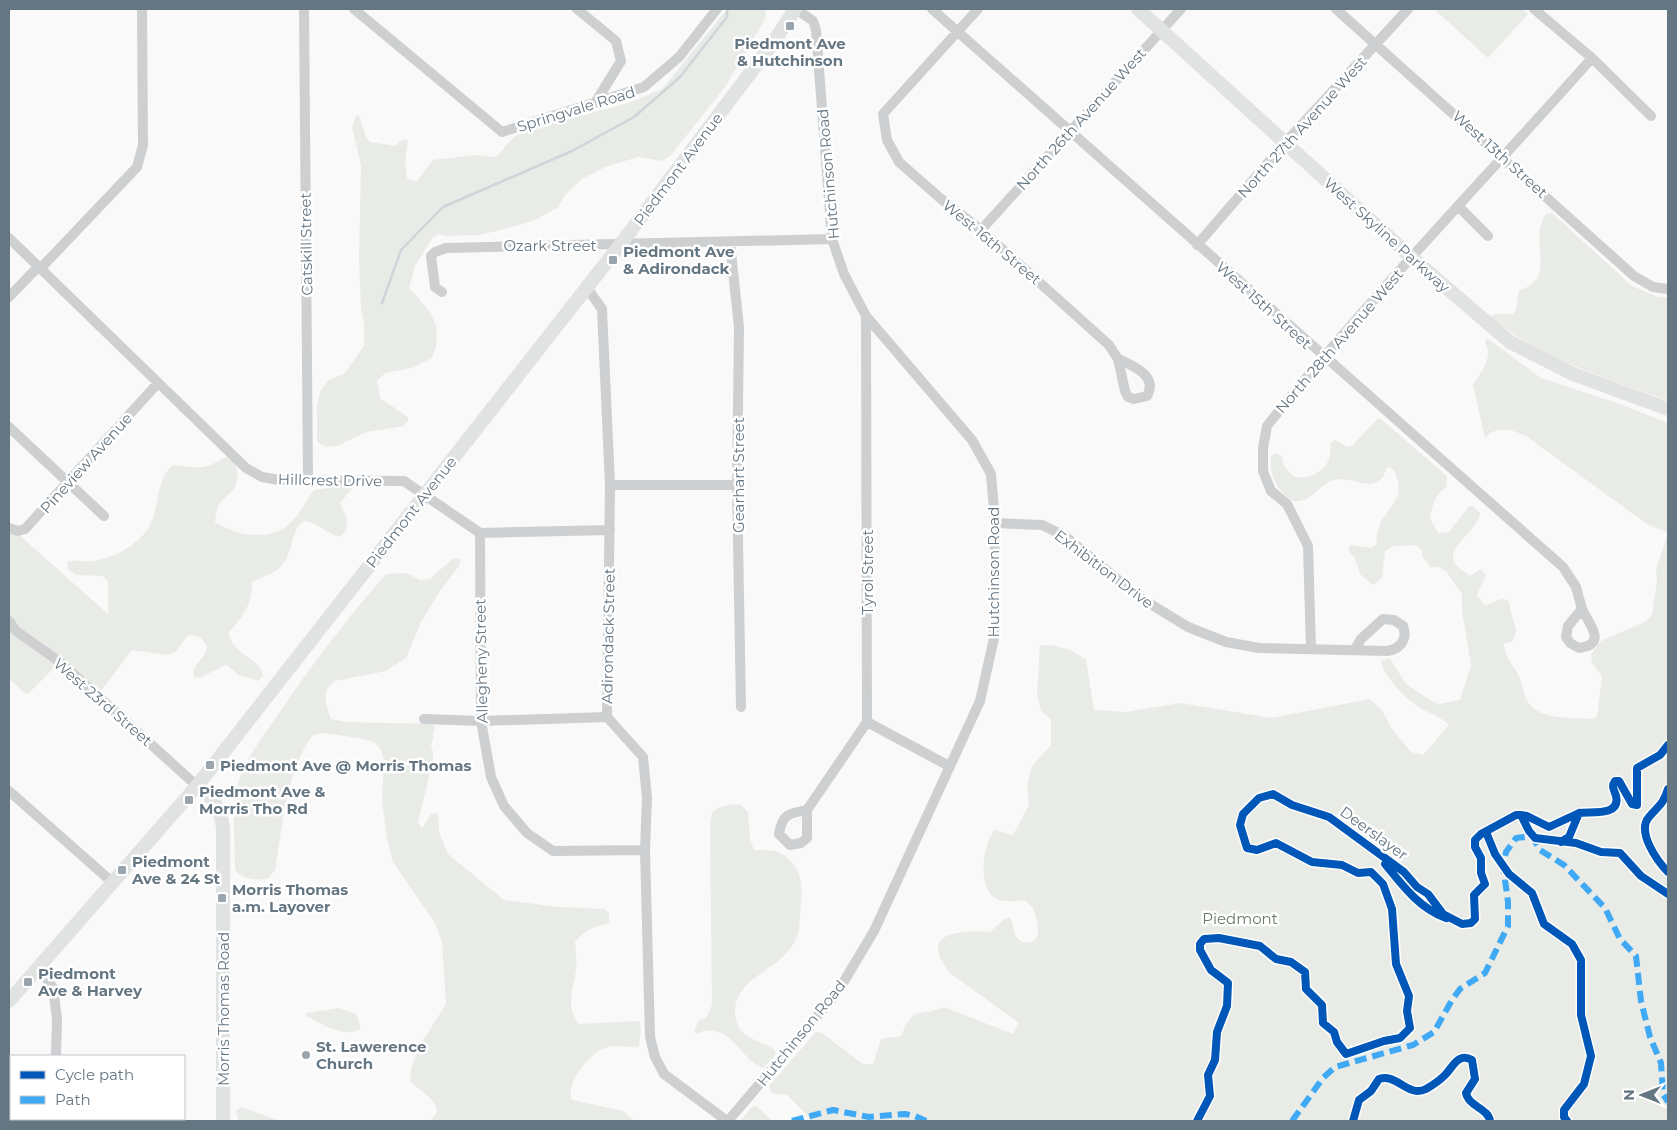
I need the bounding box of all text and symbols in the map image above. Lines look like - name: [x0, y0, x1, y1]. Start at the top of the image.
- marker: Piedmont Ave & Hutchinson: [784, 20, 796, 32]
- place label: Piedmont Ave & Hutchinson: [734, 34, 846, 70]
- street label: North 26th Avenue West: [1012, 44, 1150, 194]
- street label: North 27th Avenue West: [1233, 52, 1371, 202]
- street label: Springvale Road: [515, 82, 637, 136]
- street label: West 13th Street: [1448, 106, 1552, 202]
- street label: Hutchinson Road: [813, 108, 843, 240]
- street label: Piedmont Avenue: [629, 109, 727, 229]
- street label: West Skyline Parkway: [1320, 173, 1454, 297]
- street label: Catskill Street: [296, 192, 316, 296]
- street label: West 16th Street: [939, 195, 1045, 289]
- street label: Ozark Street: [503, 236, 597, 255]
- place label: Piedmont Ave & Adirondack: [623, 242, 734, 278]
- marker: Piedmont Ave & Adirondack: [607, 254, 619, 266]
- street label: West 15th Street: [1212, 257, 1316, 353]
- street label: North 28th Avenue West: [1271, 265, 1407, 417]
- street label: Pineview Avenue: [36, 409, 136, 517]
- street label: Gearhart Street: [729, 417, 748, 533]
- street label: Piedmont Avenue: [362, 453, 460, 571]
- street label: Hillcrest Drive: [278, 470, 382, 490]
- street label: Hutchinson Road: [984, 507, 1003, 637]
- street label: Exhibition Drive: [1051, 526, 1157, 612]
- street label: Tyrol Street: [858, 529, 877, 615]
- street label: Adirondack Street: [597, 568, 619, 704]
- street label: Allegheny Street: [470, 599, 492, 723]
- street label: West 23rd Street: [50, 654, 156, 750]
- place label: Piedmont Ave @ Morris Thomas: [220, 756, 472, 775]
- marker: Piedmont Ave @ Morris Thomas: [204, 759, 216, 771]
- place label: Piedmont Ave & Morris Tho Rd: [199, 782, 326, 818]
- marker: Piedmont Ave & Morris Tho Rd: [183, 794, 195, 806]
- street label: Deerslayer: [1336, 802, 1412, 864]
- place label: Piedmont Ave & 24 St: [131, 852, 221, 888]
- marker: Piedmont Ave & 24 St: [116, 864, 128, 876]
- place label: Morris Thomas a.m. Layover: [232, 880, 348, 916]
- marker: Morris Thomas a.m. Layover: [216, 892, 228, 904]
- park label: Piedmont: [1202, 909, 1278, 928]
- street label: Morris Thomas Road: [214, 932, 233, 1086]
- place label: Piedmont Ave & Harvey: [37, 964, 143, 1000]
- marker: Piedmont Ave & Harvey: [22, 976, 34, 988]
- street label: Hutchinson Road: [752, 976, 850, 1090]
- place label: St. Lawerence Church: [316, 1037, 426, 1073]
- marker: St. Lawerence Church: [300, 1049, 312, 1061]
- legend: [10, 1055, 185, 1120]
- text: Cycle path: [55, 1065, 134, 1084]
- north arrow: [1617, 1070, 1667, 1120]
- text: N: [1620, 1089, 1638, 1101]
- text: Path: [55, 1090, 91, 1109]

